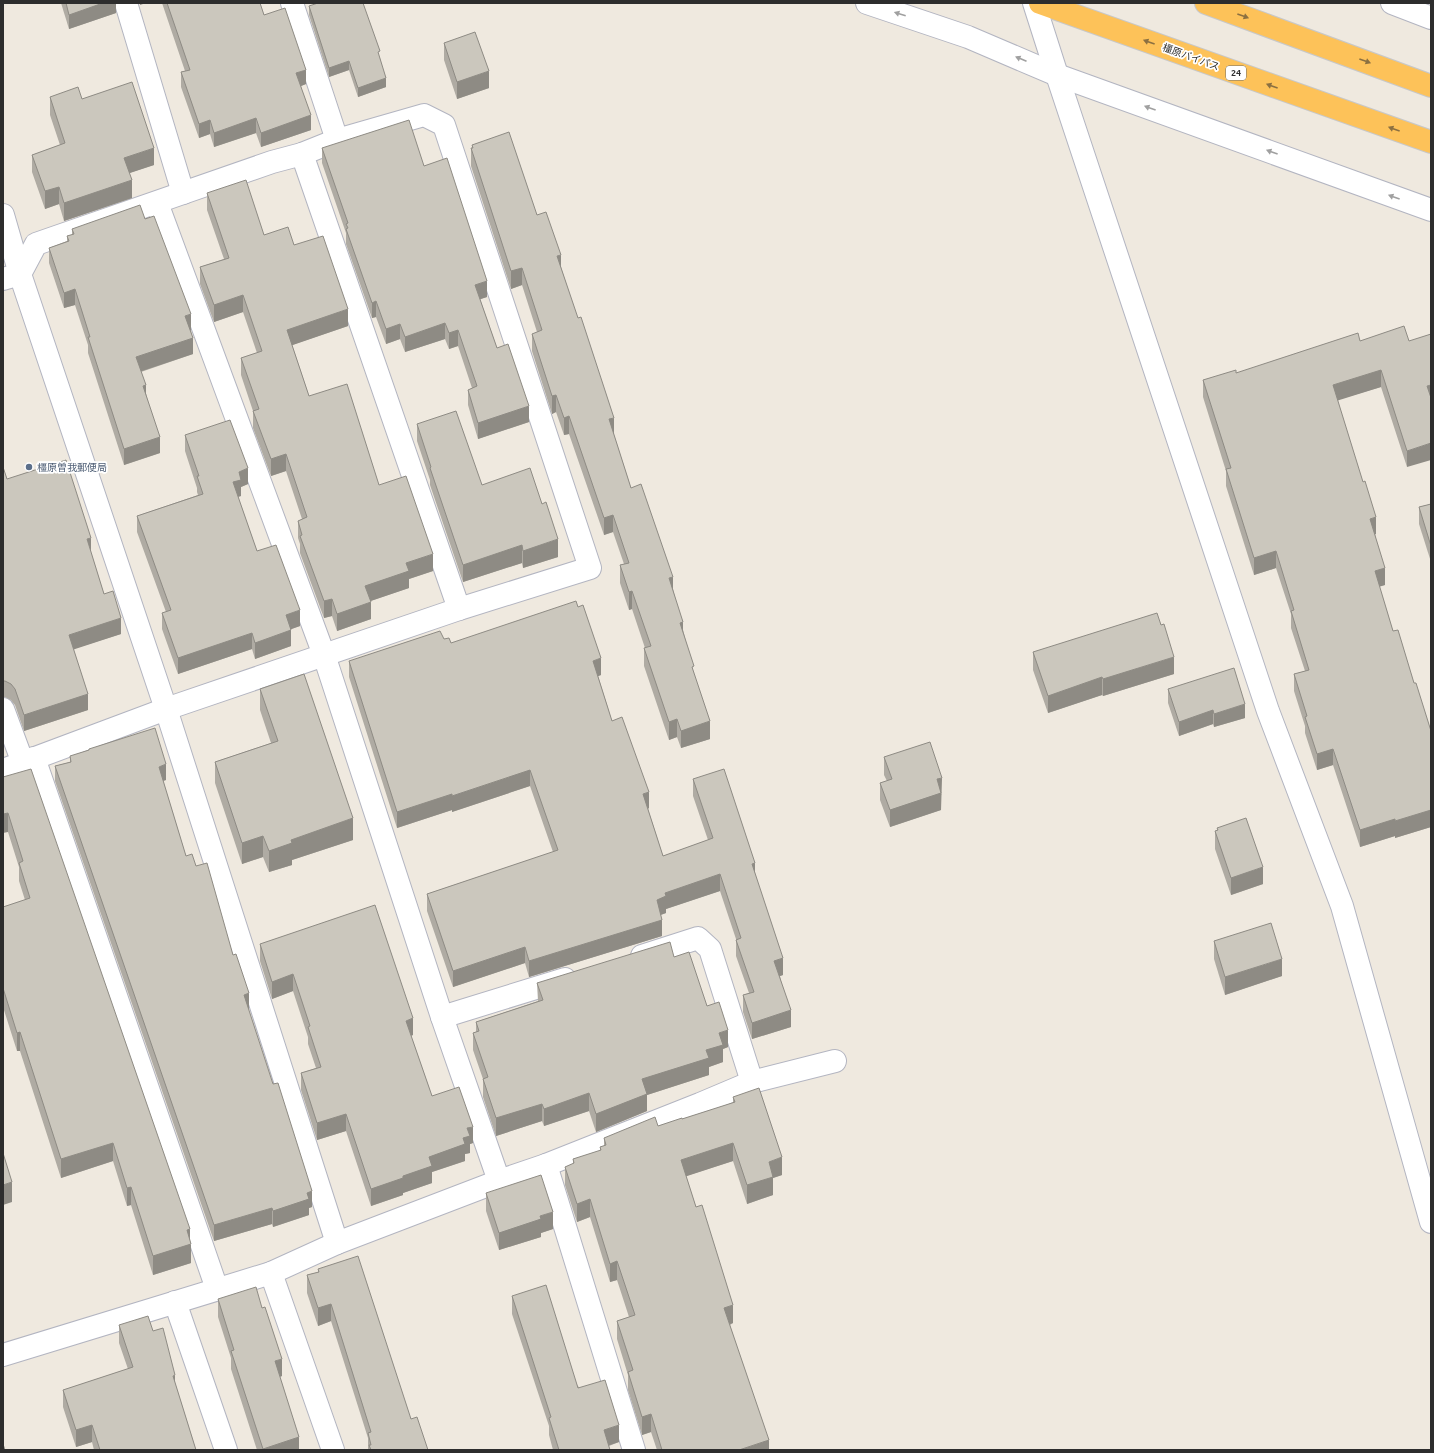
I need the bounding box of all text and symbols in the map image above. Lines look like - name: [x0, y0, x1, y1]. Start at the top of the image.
- one-way arrow: [893, 10, 905, 16]
- one-way arrow: [1237, 14, 1249, 20]
- one-way arrow: [1143, 39, 1155, 45]
- street label: 橿原バイパス: [1161, 42, 1221, 72]
- one-way arrow: [1016, 56, 1027, 62]
- one-way arrow: [1359, 59, 1371, 65]
- road number: 24: [1226, 66, 1246, 80]
- one-way arrow: [1265, 82, 1277, 88]
- one-way arrow: [1143, 105, 1155, 111]
- one-way arrow: [1388, 126, 1400, 132]
- one-way arrow: [1266, 149, 1278, 155]
- one-way arrow: [1388, 193, 1400, 199]
- marker: 橿原曽我郵便局: [24, 462, 34, 472]
- place label: 橿原曽我郵便局: [37, 462, 107, 473]

